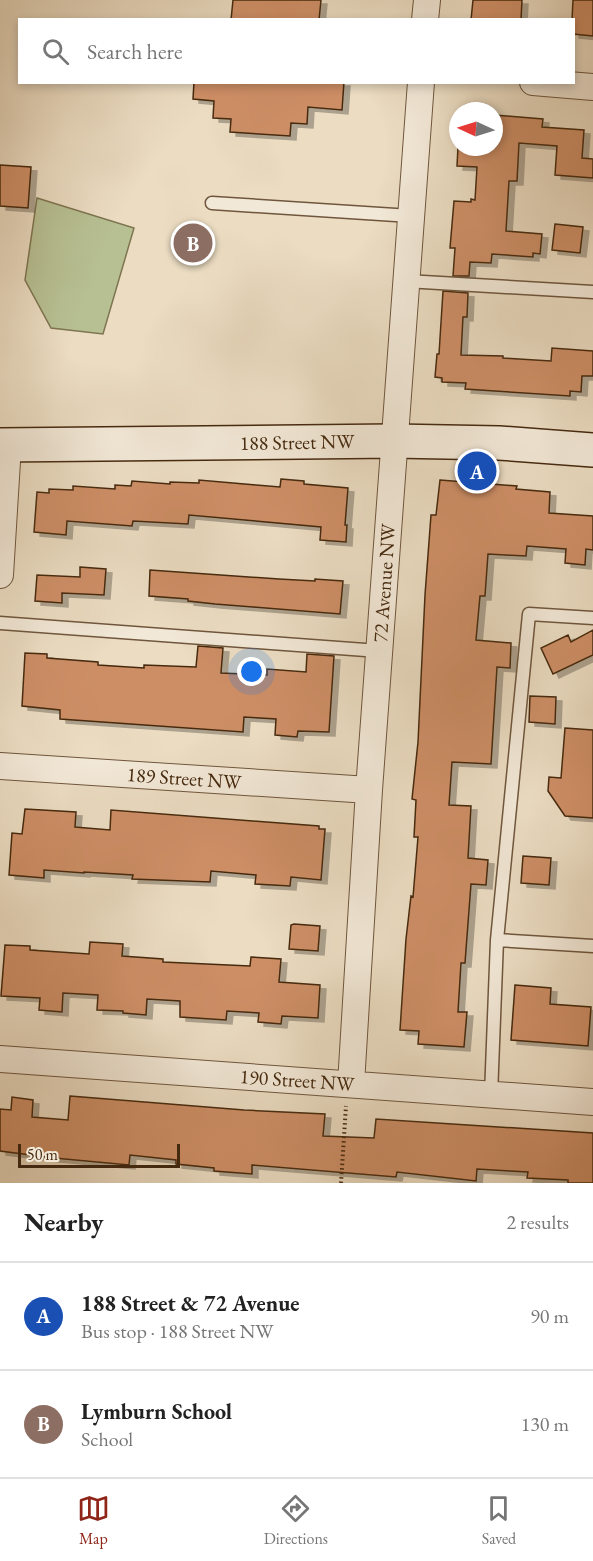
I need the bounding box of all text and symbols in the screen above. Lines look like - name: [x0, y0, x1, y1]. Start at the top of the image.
- search box: [18, 18, 575, 84]
- icon: search: [39, 35, 72, 68]
- text: Search here: [87, 37, 182, 66]
- north arrow: [449, 102, 503, 156]
- pin: B: [174, 220, 212, 266]
- street label: 188 Street NW: [239, 428, 355, 456]
- pin: A: [458, 448, 496, 494]
- street label: 72 Avenue NW: [367, 522, 401, 643]
- your location: [237, 657, 266, 686]
- street label: 189 Street NW: [126, 761, 243, 795]
- street label: 190 Street NW: [239, 1063, 356, 1097]
- scale bar: [18, 1141, 180, 1168]
- text: 50 m: [27, 1144, 58, 1165]
- text: Nearby: [24, 1205, 104, 1239]
- text: 2 results: [506, 1209, 569, 1235]
- text: 188 Street & 72 Avenue: [81, 1289, 299, 1318]
- text: A: [36, 1303, 51, 1329]
- text: 90 m: [530, 1303, 569, 1329]
- text: Bus stop · 188 Street NW: [81, 1318, 274, 1344]
- text: Lymburn School: [81, 1397, 232, 1426]
- text: B: [37, 1411, 50, 1437]
- text: 130 m: [521, 1411, 569, 1437]
- text: School: [81, 1426, 133, 1452]
- tab: Map: [77, 1492, 110, 1549]
- tab: Directions: [264, 1492, 328, 1549]
- tab: Saved: [482, 1492, 516, 1549]

